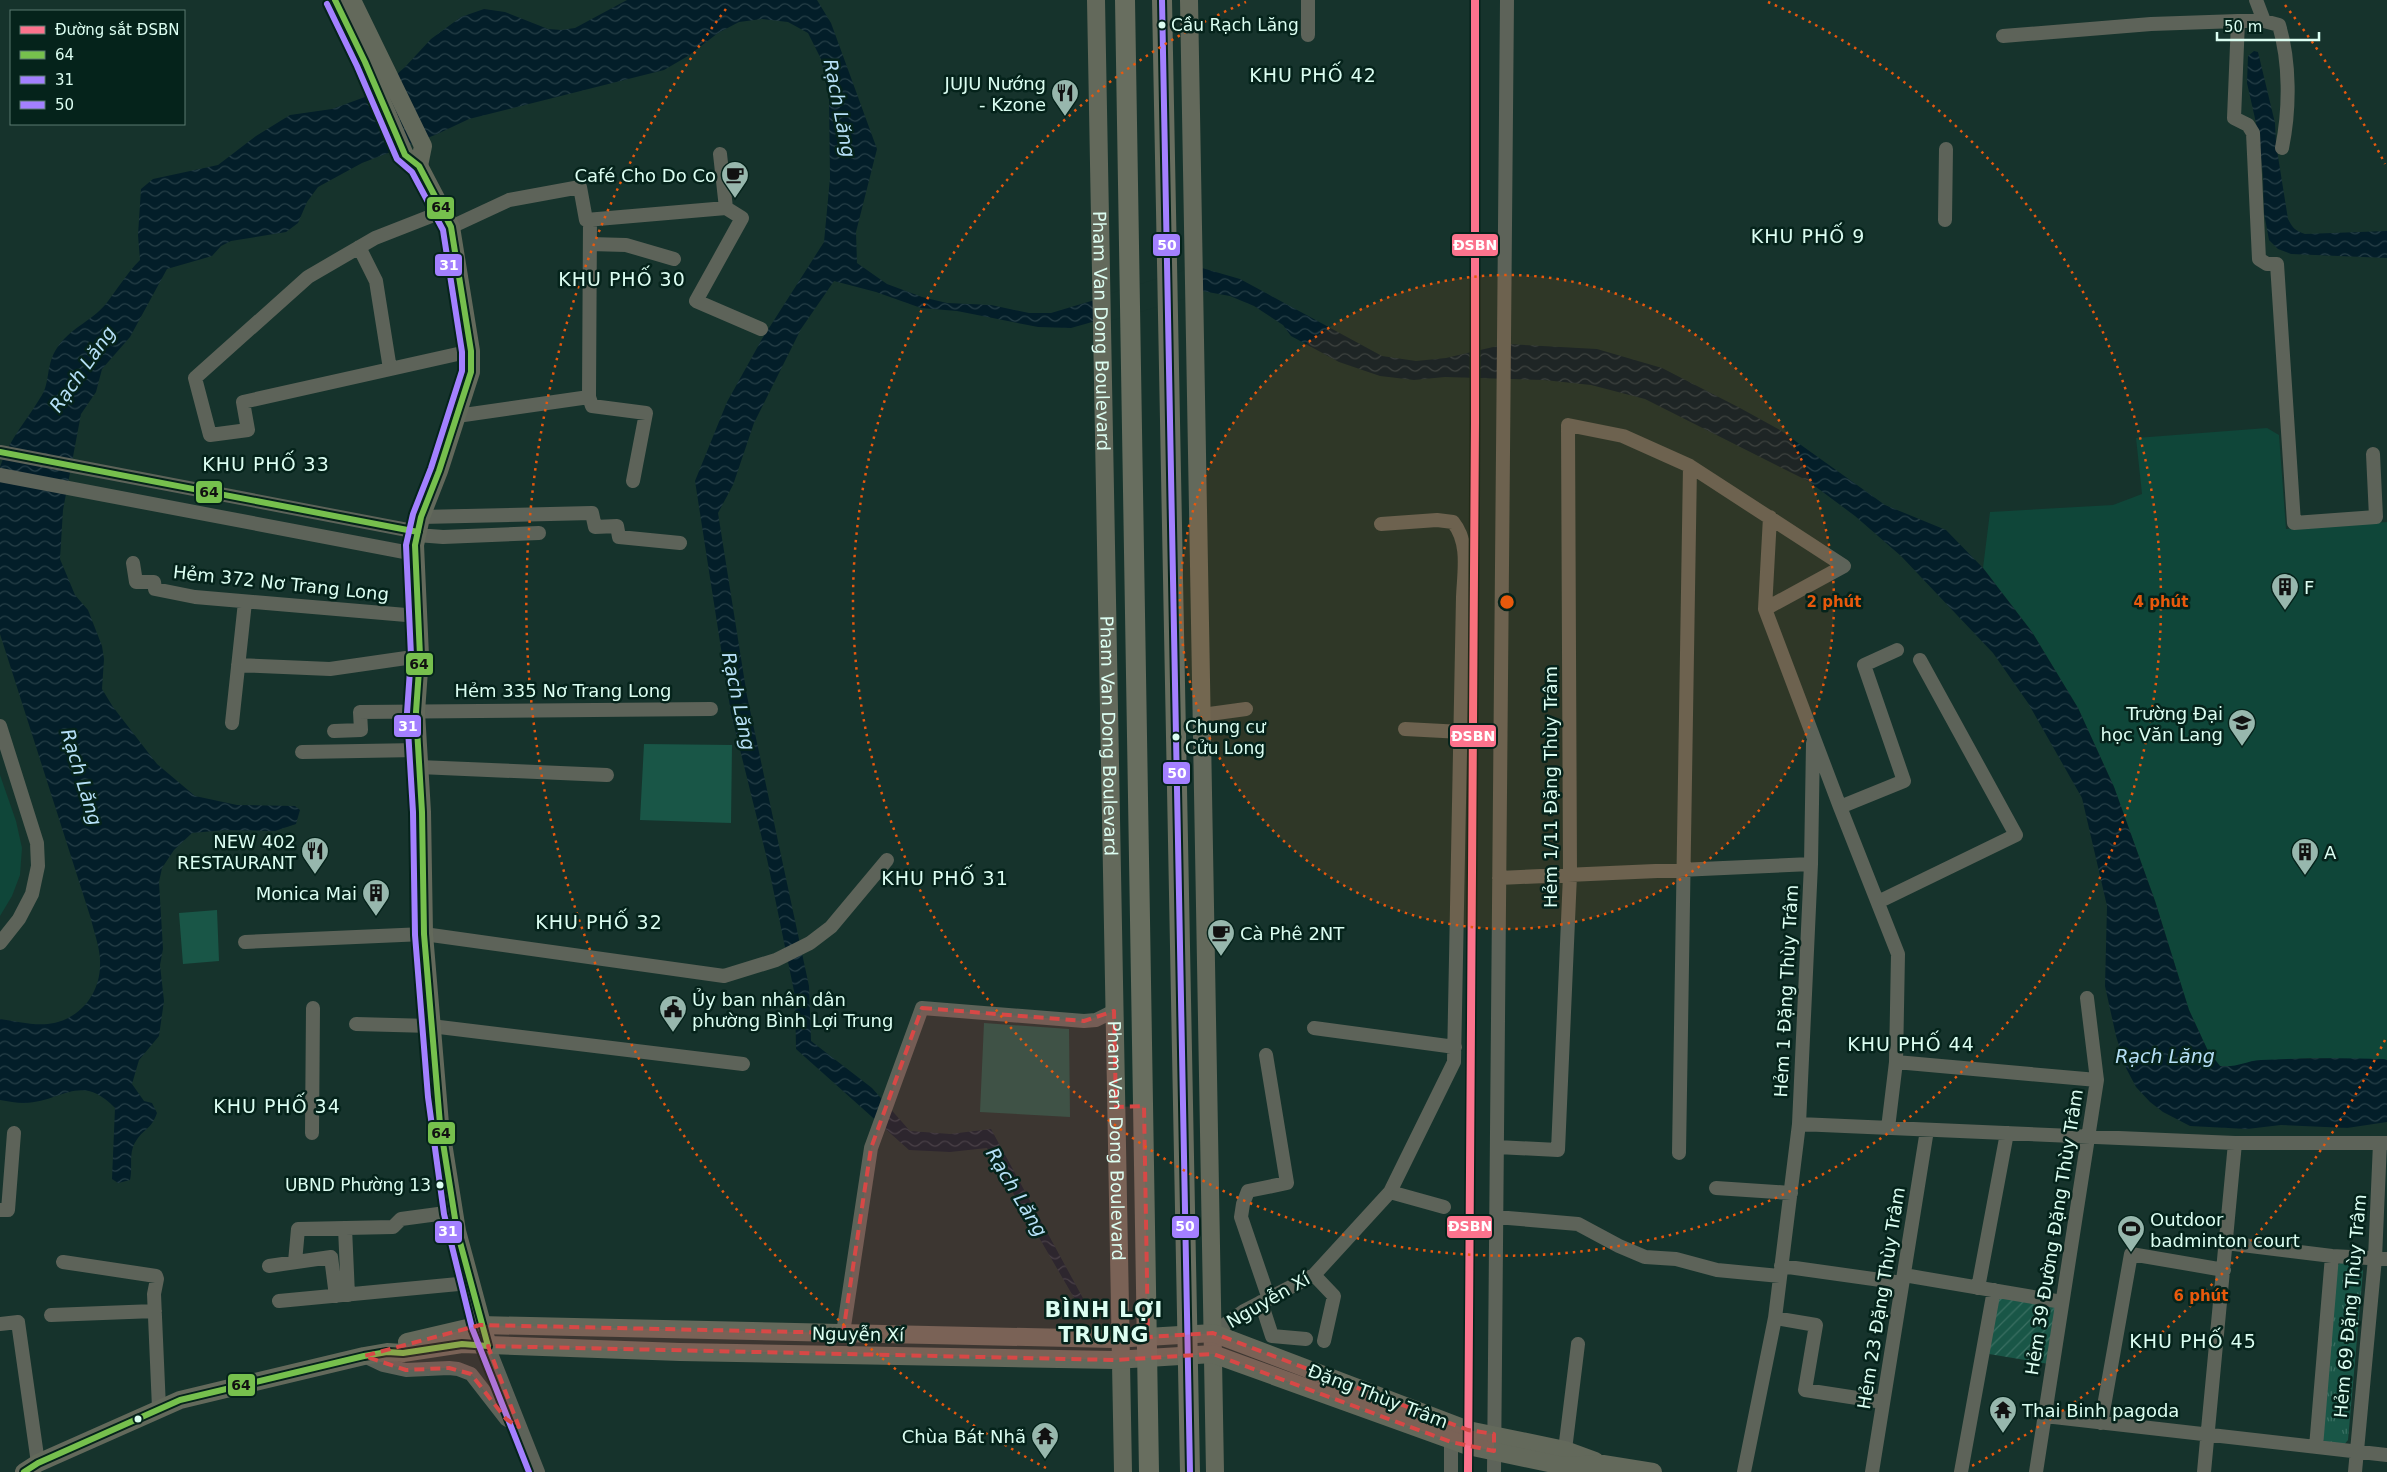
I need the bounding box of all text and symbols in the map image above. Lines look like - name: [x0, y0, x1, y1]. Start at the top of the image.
- legend: [10, 10, 185, 125]
- scale bar: [2217, 10, 2320, 42]
- place label: Cầu Rạch Lăng: [1171, 15, 1299, 35]
- text: 50 m: [2224, 18, 2262, 36]
- marker: Cầu Rạch Lăng: [1157, 20, 1167, 30]
- text: Đường sắt ĐSBN: [55, 21, 179, 39]
- text: 64: [55, 46, 74, 64]
- water label: Rạch Lăng: [820, 57, 860, 159]
- district label: KHU PHỐ 42: [1249, 61, 1377, 86]
- text: 31: [55, 71, 74, 89]
- place label: JUJU Nướng - Kzone: [944, 73, 1046, 115]
- restaurant icon: JUJU Nướng - Kzone: [1050, 78, 1080, 117]
- text: 50: [55, 96, 74, 114]
- cafe icon: Café Cho Do Co: [720, 160, 750, 199]
- place label: Café Cho Do Co: [574, 165, 716, 186]
- line badge: 64: [426, 196, 455, 220]
- text: 64: [431, 199, 451, 215]
- street label: Pham Van Dong Boulevard: [1089, 211, 1115, 451]
- district label: KHU PHỐ 9: [1751, 222, 1865, 247]
- line badge: 50: [1152, 233, 1181, 257]
- line badge: ĐSBN: [1451, 233, 1499, 257]
- text: 50: [1157, 237, 1177, 253]
- text: ĐSBN: [1453, 237, 1497, 253]
- line badge: 31: [434, 253, 463, 277]
- text: 31: [439, 257, 459, 273]
- district label: KHU PHỐ 30: [558, 265, 686, 290]
- water label: Rạch Lăng: [44, 322, 120, 416]
- district label: KHU PHỐ 33: [202, 450, 330, 475]
- line badge: 64: [195, 480, 223, 504]
- text: 64: [199, 484, 219, 500]
- street label: Hẻm 372 Nơ Trang Long: [172, 561, 390, 605]
- building icon: F: [2270, 572, 2300, 611]
- place label: F: [2304, 577, 2314, 598]
- centre of rings: [1498, 593, 1516, 611]
- text: 2 phút: [1807, 593, 1861, 611]
- text: 4 phút: [2134, 593, 2188, 611]
- street label: Pham Van Dong Boulevard: [1097, 616, 1122, 856]
- water label: Rạch Lăng: [718, 650, 760, 752]
- line badge: 64: [405, 652, 434, 676]
- text: 64: [409, 656, 429, 672]
- street label: Hẻm 1/11 Đặng Thùy Trâm: [1540, 666, 1561, 908]
- street label: Hẻm 335 Nơ Trang Long: [454, 680, 672, 701]
- place label: Trường Đại học Văn Lang: [2101, 703, 2223, 745]
- school or university icon: Trường Đại học Văn Lang: [2227, 708, 2257, 747]
- line badge: 31: [393, 714, 422, 738]
- place label: Chung cư Cửu Long: [1185, 717, 1267, 758]
- text: 31: [398, 718, 418, 734]
- line badge: ĐSBN: [1449, 724, 1497, 748]
- water label: Rạch Lăng: [57, 726, 107, 828]
- text: ĐSBN: [1451, 728, 1495, 744]
- marker: Chung cư Cửu Long: [1171, 732, 1181, 742]
- line badge: 50: [1162, 761, 1191, 785]
- text: 50: [1167, 765, 1187, 781]
- place label: NEW 402 RESTAURANT: [177, 831, 297, 873]
- restaurant icon: NEW 402 RESTAURANT: [300, 836, 330, 875]
- building icon: A: [2290, 837, 2320, 876]
- place label: A: [2324, 842, 2337, 863]
- district label: KHU PHỐ 31: [881, 864, 1009, 889]
- building icon: Monica Mai: [361, 878, 391, 917]
- place label: Monica Mai: [256, 883, 357, 904]
- street label: Hẻm 1 Đặng Thùy Trâm: [1770, 884, 1802, 1098]
- district label: KHU PHỐ 32: [535, 908, 663, 933]
- cafe icon: Cà Phê 2NT: [1206, 918, 1236, 957]
- place label: Cà Phê 2NT: [1240, 923, 1345, 944]
- place label: Ủy ban nhân dân phường Bình Lợi Trung: [692, 988, 893, 1031]
- public building icon: Ủy ban nhân dân phường Bình Lợi Trung: [658, 994, 688, 1033]
- street label: Pham Van Dong Boulevard: [1104, 1020, 1130, 1261]
- district label: KHU PHỐ 44: [1847, 1030, 1975, 1055]
- water label: Rạch Lăng: [2115, 1045, 2215, 1067]
- street label: Hẻm 39 Đường Đặng Thùy Trâm: [2021, 1087, 2087, 1377]
- district label: KHU PHỐ 34: [213, 1092, 341, 1117]
- line badge: 64: [427, 1121, 456, 1145]
- text: 64: [431, 1125, 451, 1141]
- water label: Rạch Lăng: [982, 1144, 1052, 1240]
- place label: UBND Phường 13: [285, 1175, 431, 1195]
- marker: UBND Phường 13: [435, 1180, 445, 1190]
- street label: Hẻm 23 Đặng Thùy Trâm: [1853, 1185, 1909, 1411]
- street label: Hẻm 69 Đặng Thùy Trâm: [2330, 1193, 2370, 1419]
- place label: Outdoor badminton court: [2150, 1209, 2300, 1251]
- sports icon: Outdoor badminton court: [2116, 1214, 2146, 1253]
- line badge: 50: [1171, 1215, 1200, 1239]
- line badge: ĐSBN: [1446, 1215, 1493, 1239]
- text: 50: [1175, 1218, 1195, 1234]
- text: ĐSBN: [1448, 1218, 1492, 1234]
- line badge: 31: [434, 1220, 463, 1244]
- text: 31: [438, 1223, 458, 1239]
- street label: Nguyễn Xí: [1223, 1267, 1314, 1332]
- text: 6 phút: [2174, 1287, 2228, 1305]
- district label: BÌNH LỢI TRUNG: [1045, 1297, 1163, 1347]
- street label: Nguyễn Xí: [812, 1323, 905, 1345]
- district label: KHU PHỐ 45: [2129, 1327, 2257, 1352]
- street label: Đặng Thùy Trâm: [1305, 1360, 1451, 1432]
- line badge: 64: [227, 1373, 256, 1397]
- text: 64: [231, 1377, 251, 1393]
- temple icon: Thai Binh pagoda: [1988, 1395, 2018, 1434]
- place label: Thai Binh pagoda: [2021, 1400, 2179, 1421]
- unlabelled marker: [133, 1414, 143, 1424]
- temple icon: Chùa Bát Nhã: [1030, 1421, 1060, 1460]
- place label: Chùa Bát Nhã: [902, 1426, 1026, 1447]

